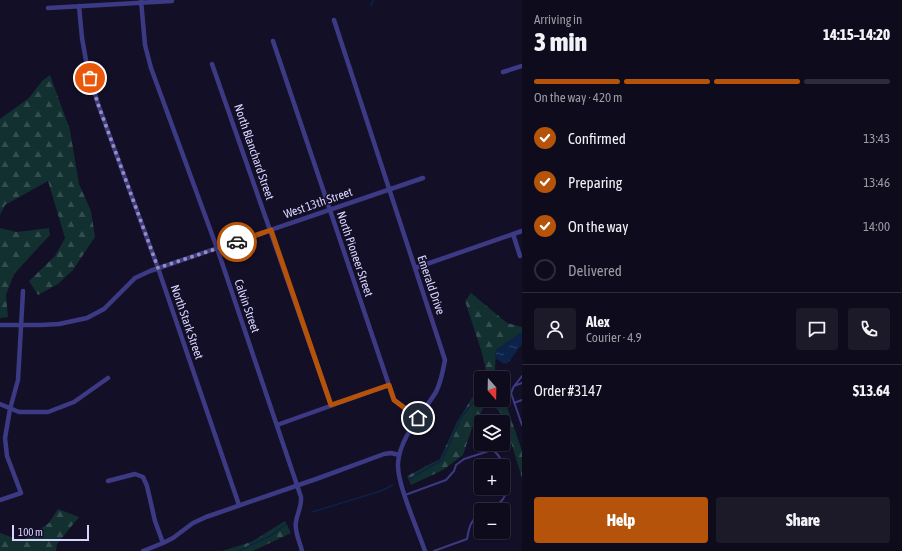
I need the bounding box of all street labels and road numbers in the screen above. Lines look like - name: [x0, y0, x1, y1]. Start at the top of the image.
- street label: North Blanchard Street: [231, 102, 277, 202]
- street label: West 13th Street: [282, 185, 355, 221]
- street label: North Pioneer Street: [334, 210, 376, 299]
- street label: Emerald Drive: [414, 254, 448, 316]
- street label: Calvin Street: [231, 277, 263, 335]
- street label: North Stark Street: [168, 283, 206, 362]

